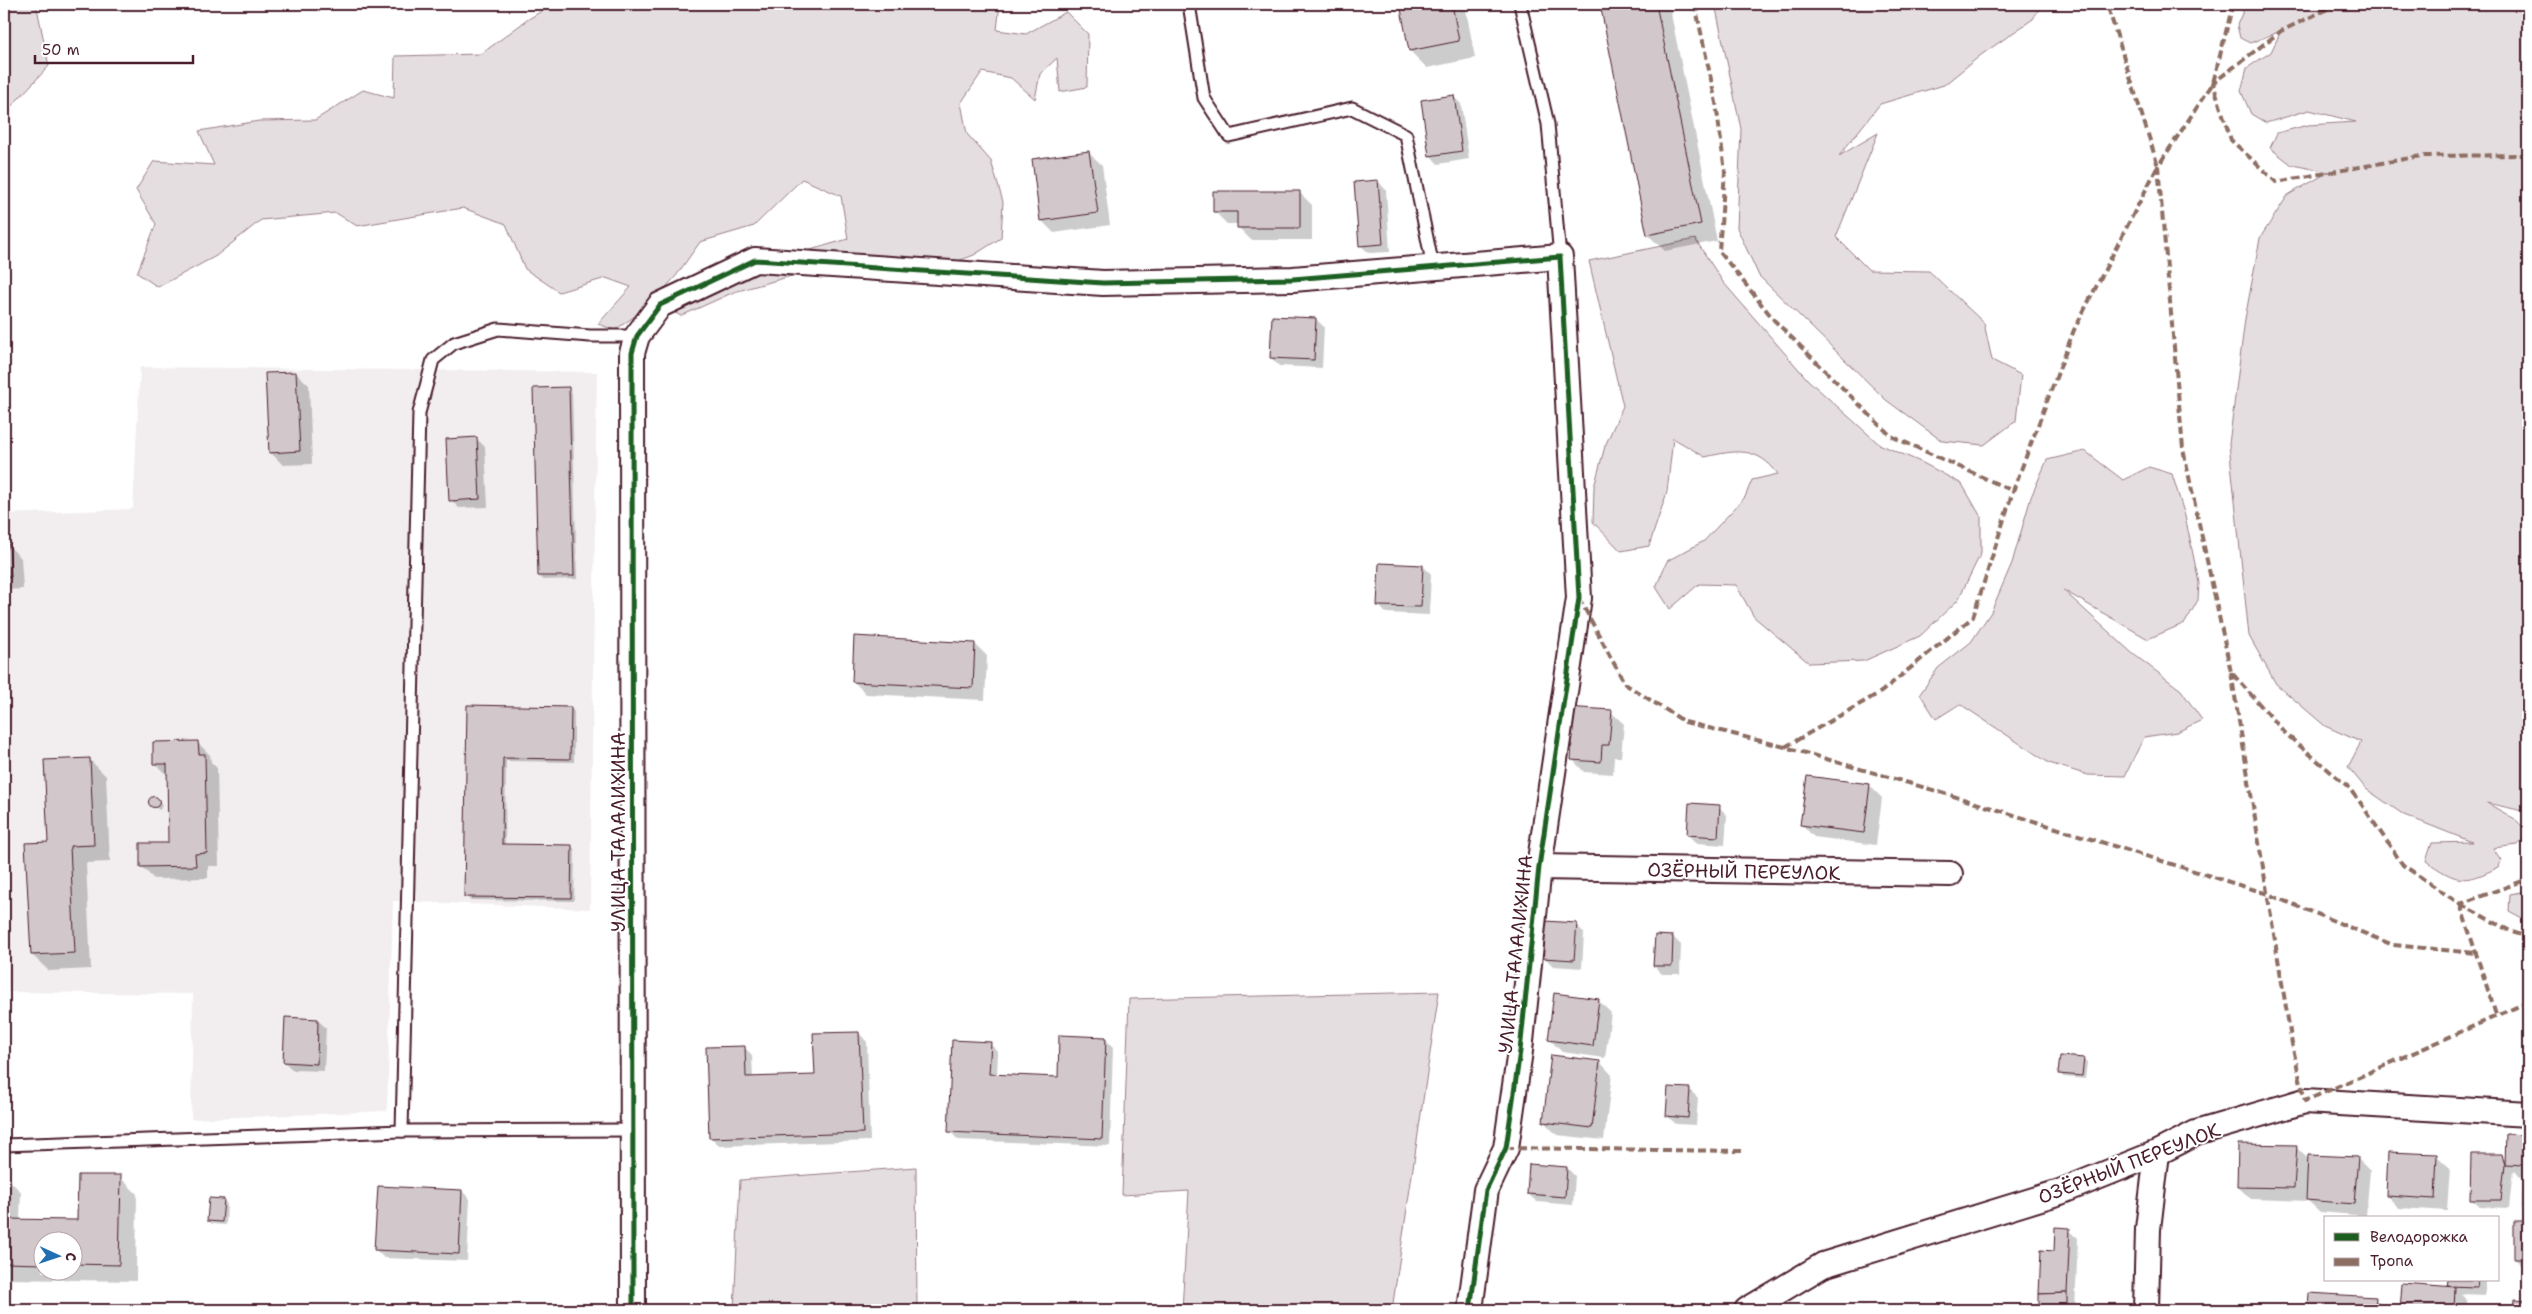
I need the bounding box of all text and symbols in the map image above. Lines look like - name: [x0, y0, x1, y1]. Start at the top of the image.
- scale bar: [35, 32, 192, 64]
- text: 50 m: [42, 40, 80, 60]
- street label: УЛИЦА ТАЛАЛИХИНА: [606, 732, 631, 932]
- street label: УЛИЦА ТАЛАЛИХИНА: [1493, 853, 1538, 1055]
- street label: ОЗЁРНЫЙ ПЕРЕУЛОК: [1647, 857, 1841, 886]
- street label: ОЗЁРНЫЙ ПЕРЕУЛОК: [2034, 1117, 2224, 1210]
- legend: [2324, 1216, 2500, 1282]
- text: Велодорожка: [2370, 1227, 2469, 1247]
- north arrow: [32, 1232, 82, 1282]
- text: Тропа: [2370, 1251, 2414, 1271]
- text: С: [62, 1252, 80, 1261]

